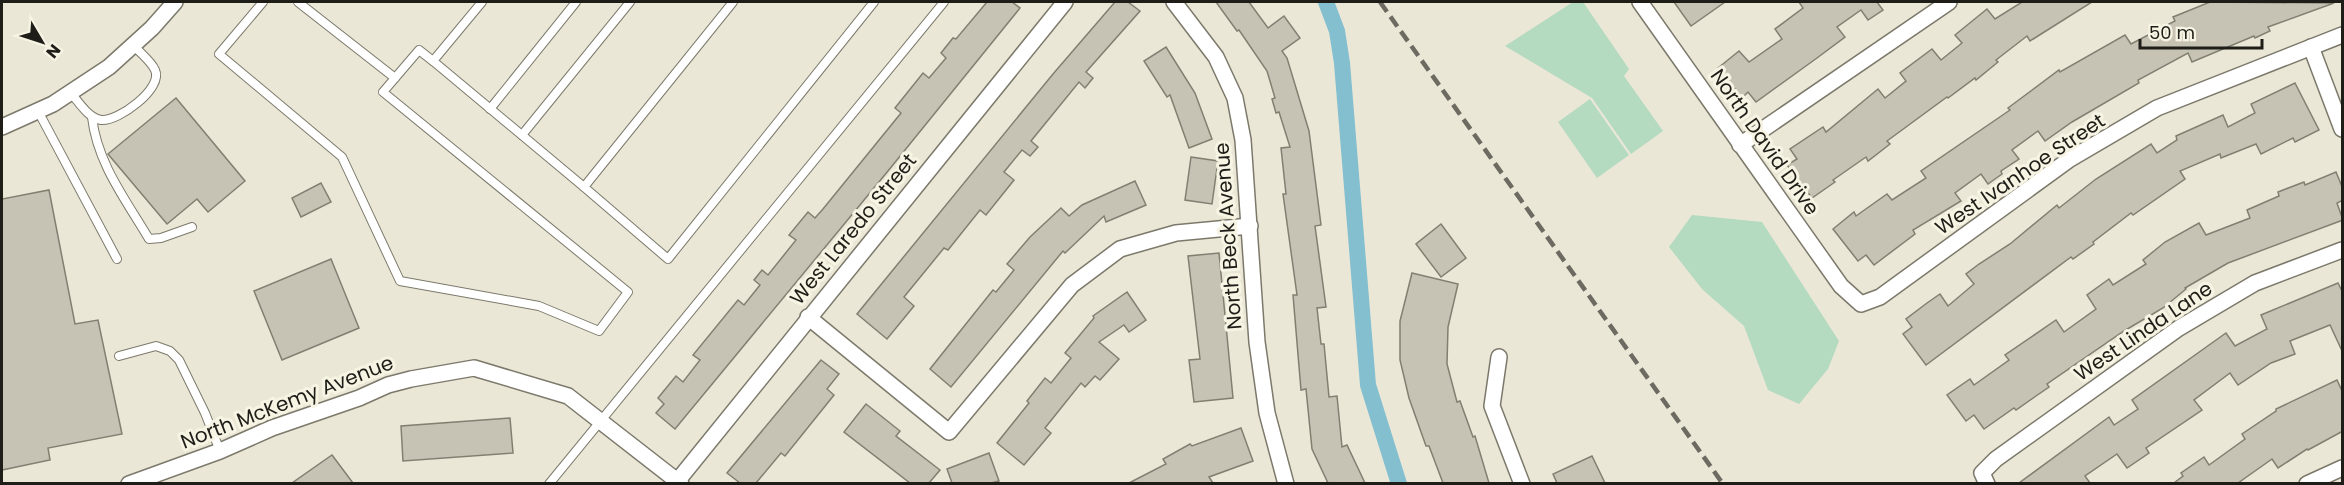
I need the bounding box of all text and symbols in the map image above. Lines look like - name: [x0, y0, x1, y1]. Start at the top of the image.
- north arrow: [12, 12, 72, 72]
- scale bar: [2140, 12, 2262, 50]
- text: 50 m: [2149, 20, 2195, 45]
- text: N: [41, 39, 66, 63]
- street label: North David Drive: [1704, 63, 1826, 221]
- street label: West Ivanhoe Street: [1930, 107, 2110, 241]
- street label: North Beck Avenue: [1208, 142, 1248, 330]
- street label: West Laredo Street: [783, 147, 923, 311]
- street label: West Linda Lane: [2068, 274, 2218, 388]
- street label: North McKemy Avenue: [177, 348, 397, 456]

